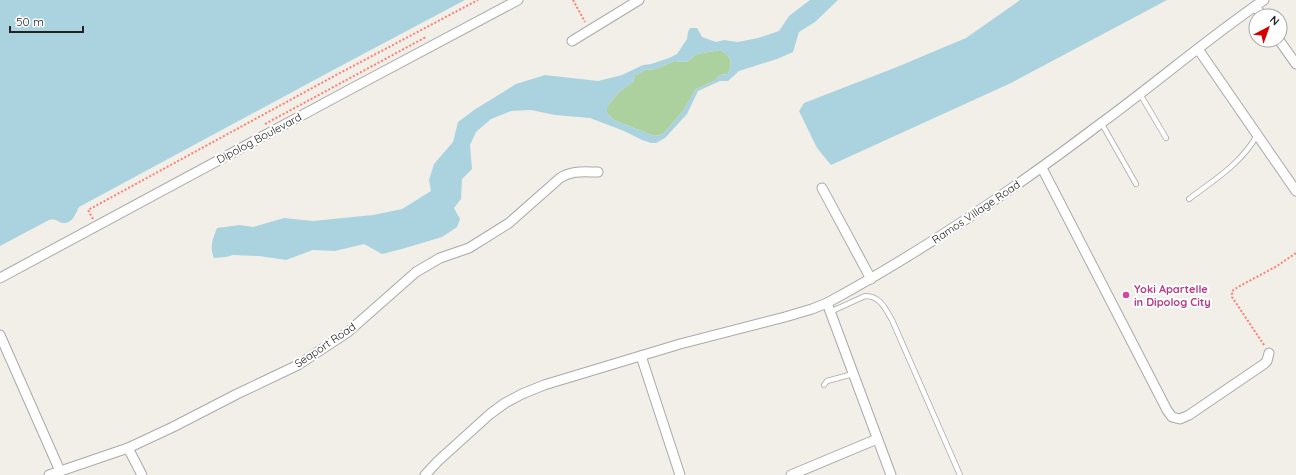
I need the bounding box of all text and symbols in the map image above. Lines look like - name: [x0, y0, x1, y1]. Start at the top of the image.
- scale bar: [10, 8, 83, 34]
- north arrow: [1248, 8, 1288, 48]
- text: N: [1267, 13, 1282, 28]
- text: 50 m: [16, 14, 44, 29]
- street label: Dipolog Boulevard: [214, 110, 304, 166]
- street label: Ramos Village Road: [929, 177, 1023, 247]
- place label: Yoki Apartelle in Dipolog City: [1134, 282, 1211, 309]
- marker: Yoki Apartelle in Dipolog City: [1121, 290, 1131, 300]
- street label: Seaport Road: [292, 319, 358, 371]

